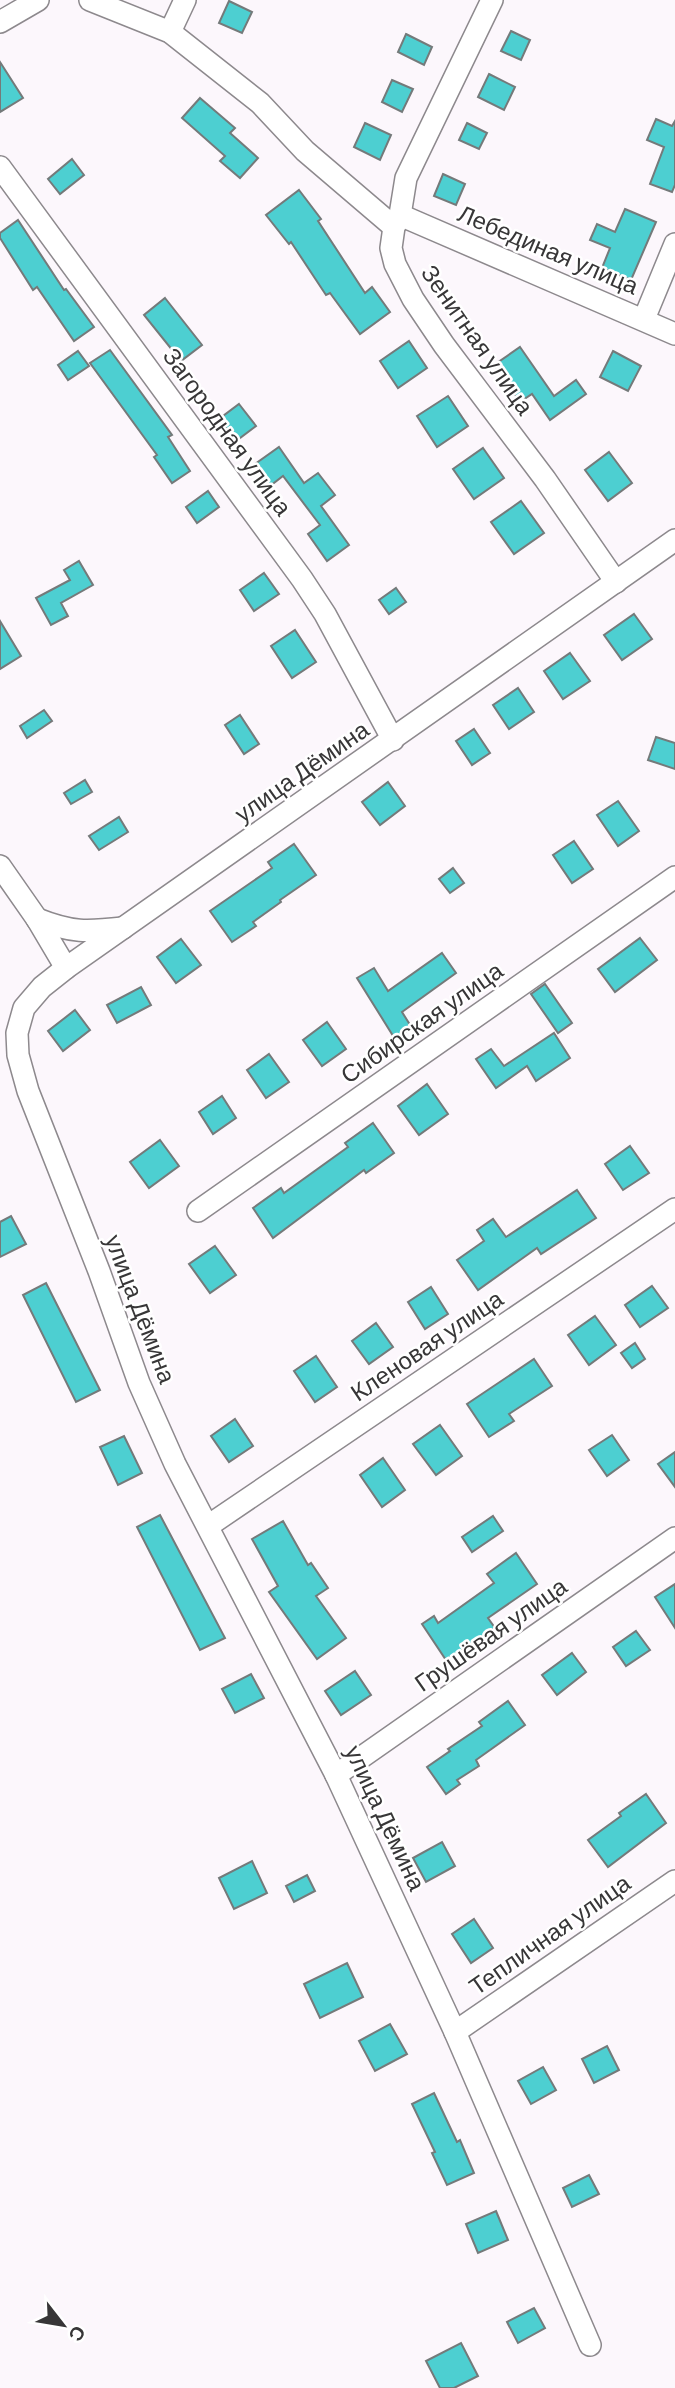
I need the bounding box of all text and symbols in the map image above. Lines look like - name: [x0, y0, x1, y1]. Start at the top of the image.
- street label: Лебединая улица: [454, 198, 644, 300]
- street label: Зенитная улица: [416, 259, 541, 420]
- street label: Загородная улица: [158, 342, 299, 521]
- street label: улица Дёмина: [229, 714, 374, 828]
- street label: Сибирская улица: [334, 955, 508, 1089]
- street label: улица Дёмина: [100, 1230, 183, 1387]
- street label: Кленовая улица: [344, 1283, 508, 1406]
- street label: Грушёвая улица: [409, 1570, 572, 1697]
- street label: улица Дёмина: [340, 1740, 433, 1895]
- street label: Тепличная улица: [463, 1867, 636, 2000]
- north arrow: [28, 2290, 98, 2360]
- text: С: [64, 2322, 91, 2346]

